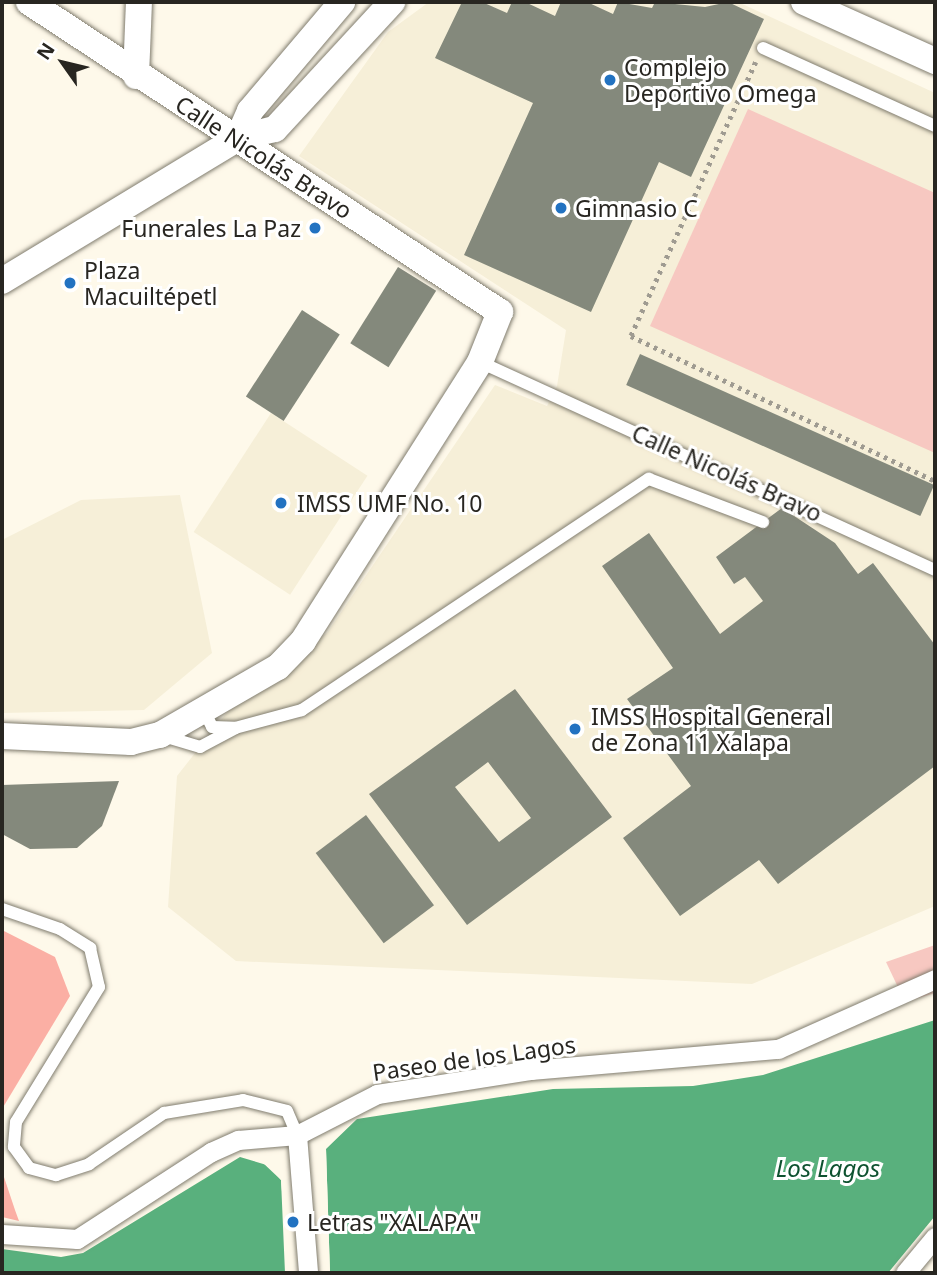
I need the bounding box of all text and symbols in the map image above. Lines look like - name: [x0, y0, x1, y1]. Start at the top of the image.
- north arrow: [28, 28, 98, 98]
- text: N: [30, 38, 61, 65]
- place label: Complejo Deportivo Omega: [624, 53, 817, 107]
- marker: Complejo Deportivo Omega: [602, 72, 618, 88]
- street label: Calle Nicolás Bravo: [171, 90, 357, 224]
- place label: Gimnasio C: [575, 194, 698, 222]
- marker: Gimnasio C: [553, 200, 569, 216]
- place label: Funerales La Paz: [121, 214, 301, 242]
- marker: Funerales La Paz: [307, 220, 323, 236]
- place label: Plaza Macuiltépetl: [84, 256, 218, 310]
- marker: Plaza Macuiltépetl: [62, 275, 78, 291]
- street label: Calle Nicolás Bravo: [628, 419, 826, 527]
- place label: IMSS UMF No. 10: [297, 489, 482, 517]
- marker: IMSS UMF No. 10: [271, 493, 291, 513]
- place label: IMSS Hospital General de Zona 11 Xalapa: [591, 702, 831, 756]
- marker: IMSS Hospital General de Zona 11 Xalapa: [565, 719, 585, 739]
- street label: Paseo de los Lagos: [371, 1030, 577, 1086]
- water label: Los Lagos: [776, 1154, 880, 1182]
- place label: Letras "XALAPA": [307, 1208, 479, 1236]
- marker: Letras "XALAPA": [285, 1214, 301, 1230]

